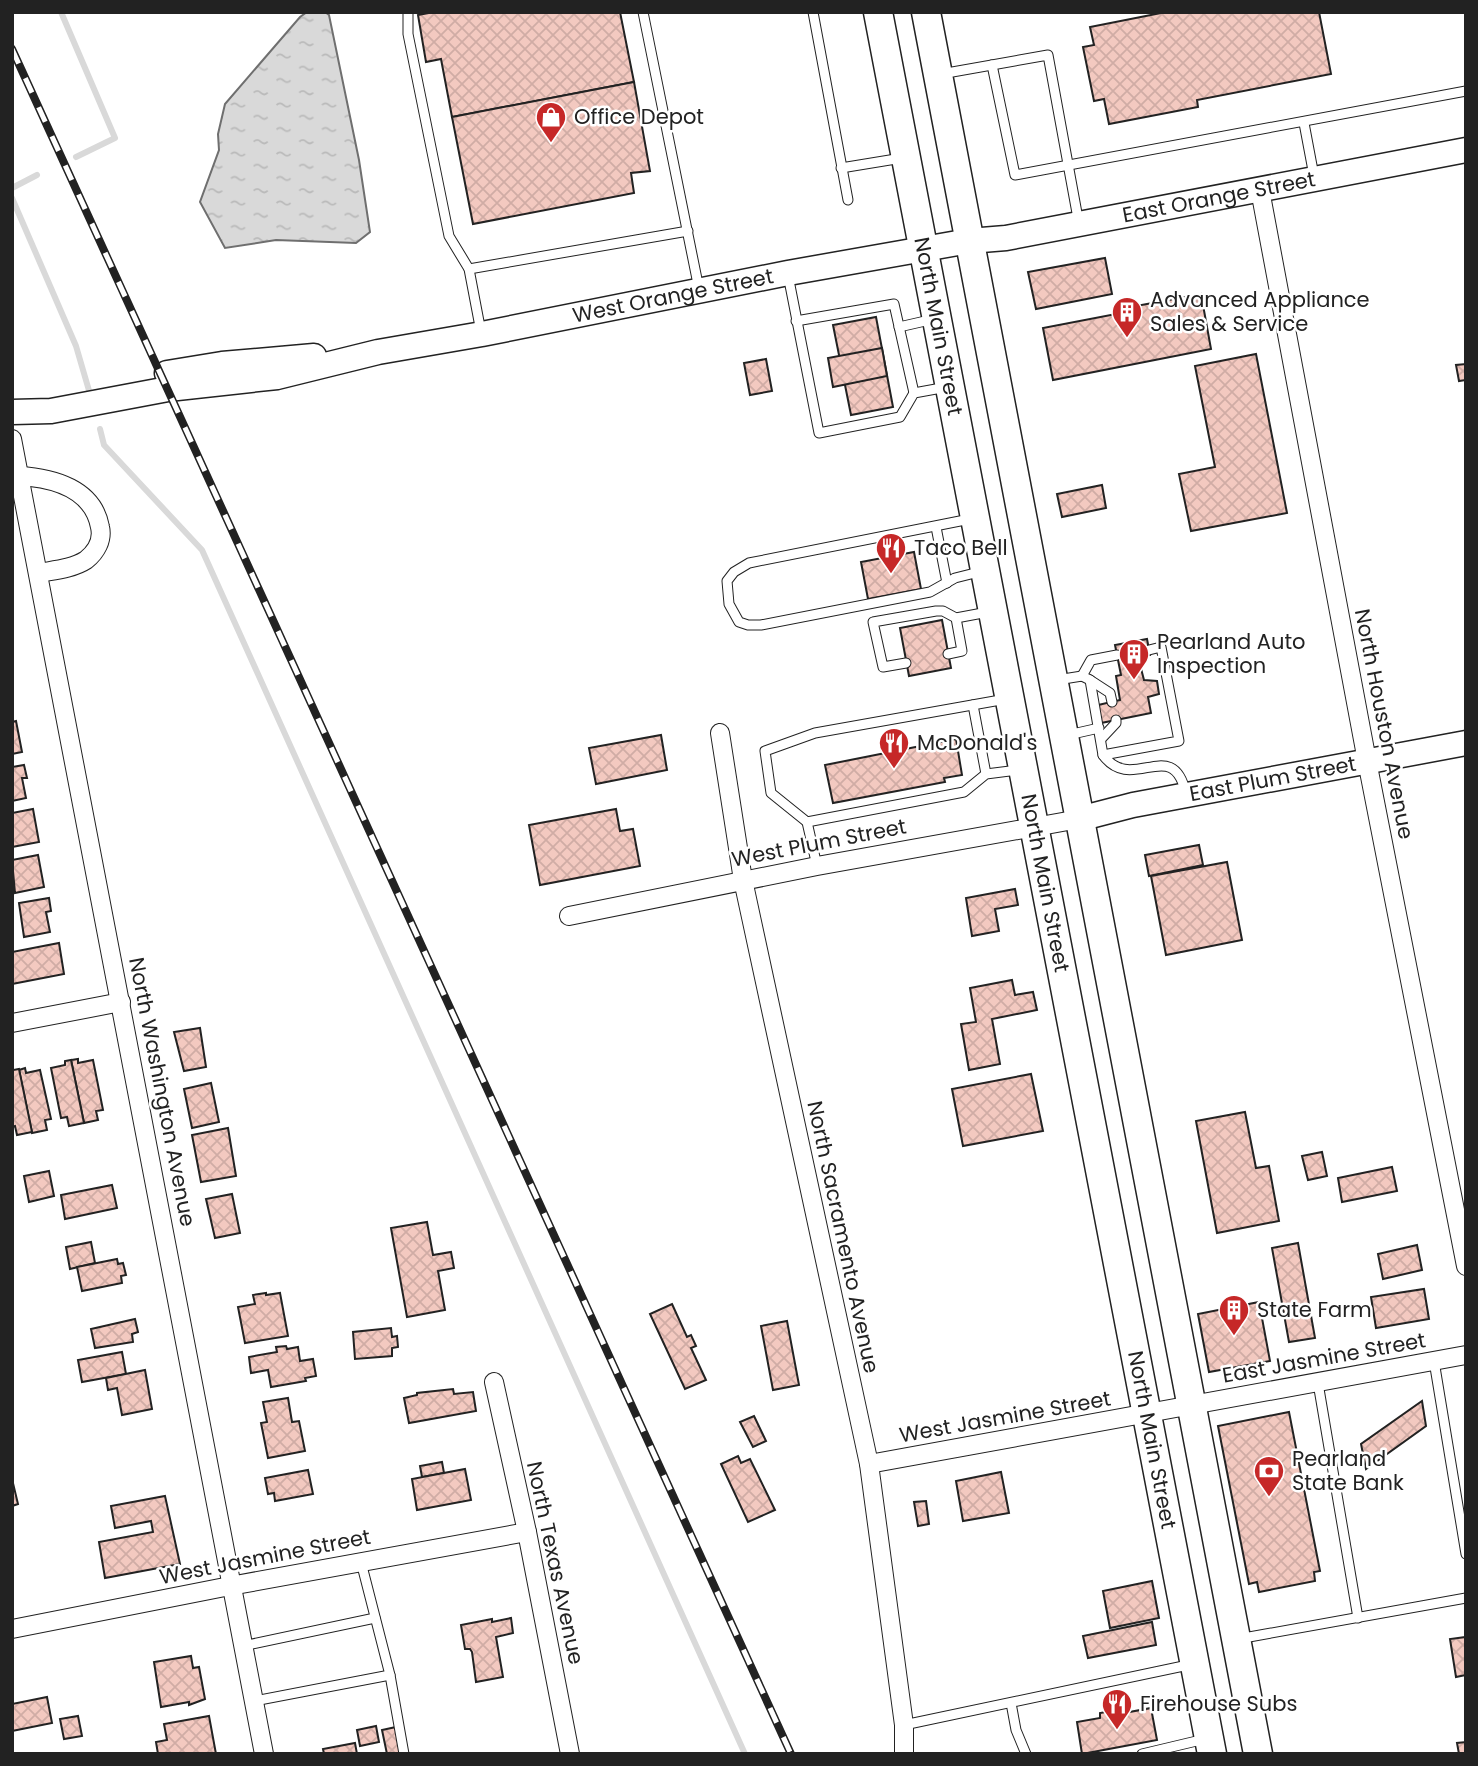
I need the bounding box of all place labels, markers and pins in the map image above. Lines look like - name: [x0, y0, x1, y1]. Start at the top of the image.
- shop icon: Office Depot: [534, 100, 568, 144]
- place label: Office Depot: [574, 102, 704, 131]
- place label: Advanced Appliance Sales & Service: [1150, 285, 1370, 338]
- building icon: Advanced Appliance Sales & Service: [1110, 295, 1144, 339]
- restaurant icon: Taco Bell: [874, 531, 908, 575]
- place label: Taco Bell: [914, 533, 1008, 562]
- place label: Pearland Auto Inspection: [1157, 627, 1306, 680]
- building icon: Pearland Auto Inspection: [1117, 637, 1151, 681]
- restaurant icon: McDonald's: [877, 726, 911, 770]
- place label: McDonald's: [917, 728, 1037, 757]
- building icon: State Farm: [1217, 1293, 1251, 1337]
- place label: State Farm: [1257, 1295, 1372, 1324]
- place label: Pearland State Bank: [1292, 1444, 1404, 1497]
- bank icon: Pearland State Bank: [1252, 1454, 1286, 1498]
- restaurant icon: Firehouse Subs: [1100, 1687, 1134, 1731]
- place label: Firehouse Subs: [1140, 1689, 1297, 1718]

